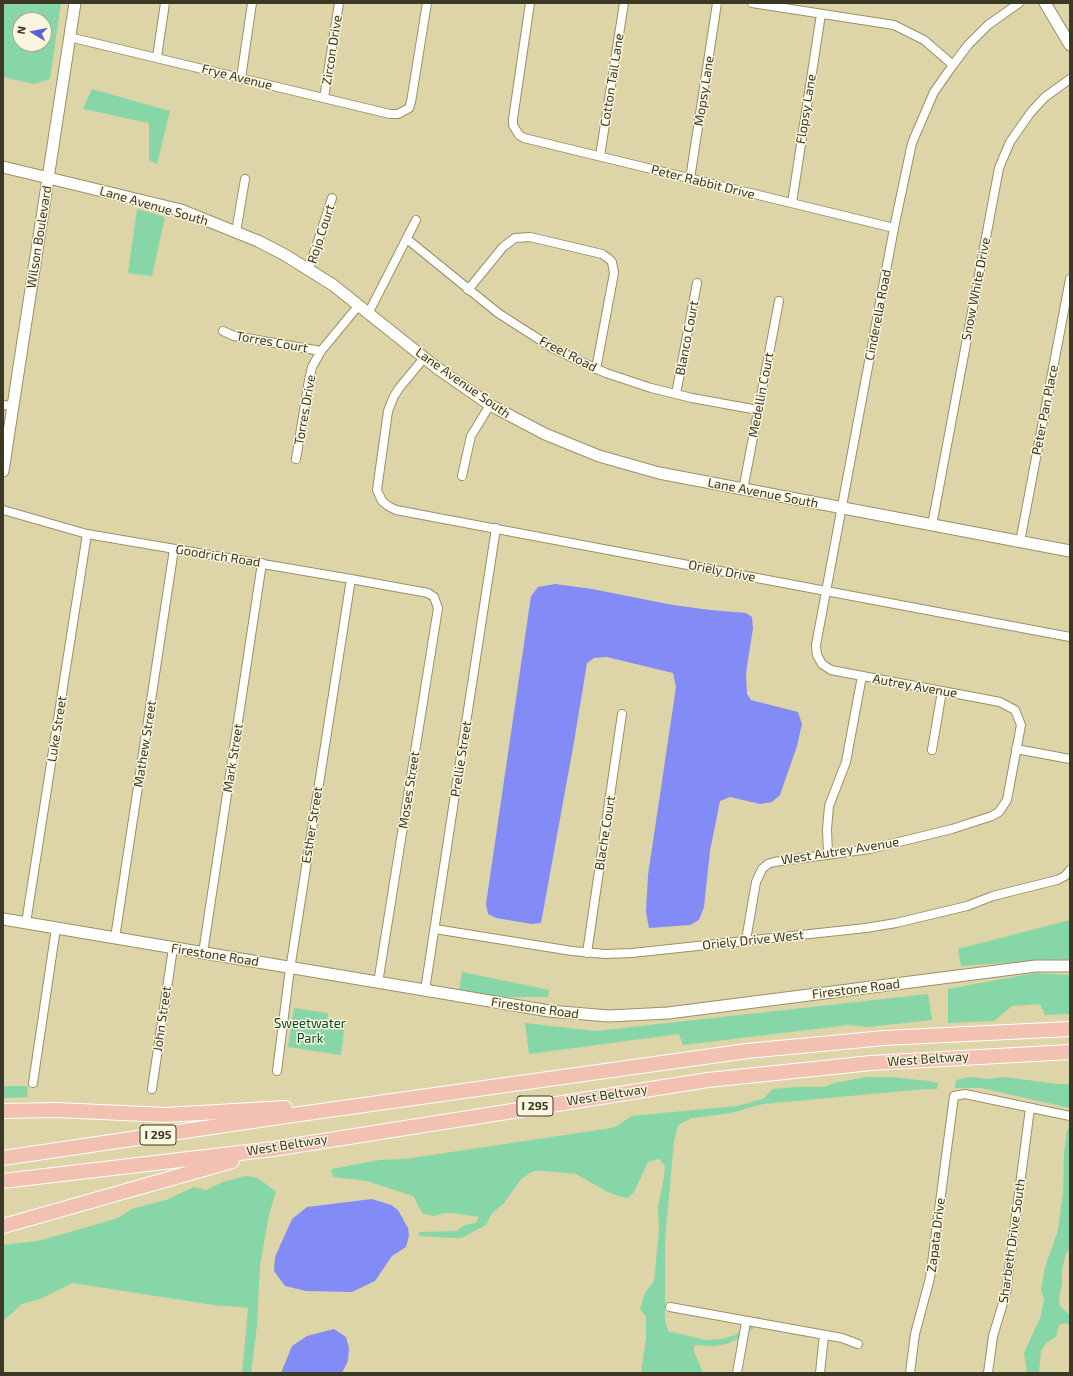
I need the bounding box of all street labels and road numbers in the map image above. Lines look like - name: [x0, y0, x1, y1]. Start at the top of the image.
- street label: Zircon Drive: [319, 14, 345, 86]
- street label: Cotton Tail Lane: [597, 32, 627, 128]
- street label: Mopsy Lane: [691, 55, 717, 127]
- street label: Frye Avenue: [200, 61, 274, 93]
- street label: Flopsy Lane: [793, 73, 819, 145]
- street label: Peter Rabbit Drive: [649, 162, 757, 202]
- street label: Lane Avenue South: [98, 183, 210, 229]
- street label: Wilson Boulevard: [23, 184, 55, 290]
- street label: Rojo Court: [304, 202, 338, 266]
- street label: Snow White Drive: [958, 236, 994, 342]
- street label: Cinderella Road: [862, 268, 894, 362]
- street label: Blanco Court: [672, 299, 702, 377]
- street label: Torres Court: [235, 328, 309, 356]
- street label: Freel Road: [537, 333, 599, 375]
- street label: Lane Avenue South: [413, 344, 513, 422]
- street label: Medellin Court: [745, 351, 777, 439]
- street label: Peter Pan Place: [1029, 363, 1061, 457]
- street label: Torres Drive: [291, 374, 319, 446]
- street label: Lane Avenue South: [706, 475, 820, 511]
- street label: Goodrich Road: [175, 542, 261, 570]
- street label: Oriely Drive: [687, 557, 757, 585]
- street label: Autrey Avenue: [871, 671, 959, 701]
- street label: Luke Street: [44, 695, 70, 763]
- street label: Mathew Street: [130, 699, 160, 789]
- street label: Prellie Street: [447, 720, 475, 798]
- street label: Mark Street: [220, 723, 246, 793]
- street label: Moses Street: [395, 750, 423, 830]
- street label: Esther Street: [298, 785, 326, 865]
- street label: Blache Court: [591, 795, 619, 871]
- street label: West Autrey Avenue: [780, 834, 900, 868]
- street label: Oriely Drive West: [702, 927, 804, 953]
- street label: Firestone Road: [170, 940, 260, 970]
- street label: Firestone Road: [811, 976, 901, 1002]
- street label: John Street: [150, 985, 174, 1053]
- street label: Firestone Road: [490, 994, 580, 1022]
- street label: West Beltway: [887, 1048, 969, 1070]
- street label: West Beltway: [565, 1081, 649, 1109]
- road number: I 295: [517, 1096, 553, 1116]
- road number: I 295: [140, 1125, 176, 1145]
- street label: West Beltway: [245, 1131, 329, 1159]
- street label: Sharbeth Drive South: [996, 1178, 1028, 1304]
- street label: Zapata Drive: [924, 1197, 948, 1273]

